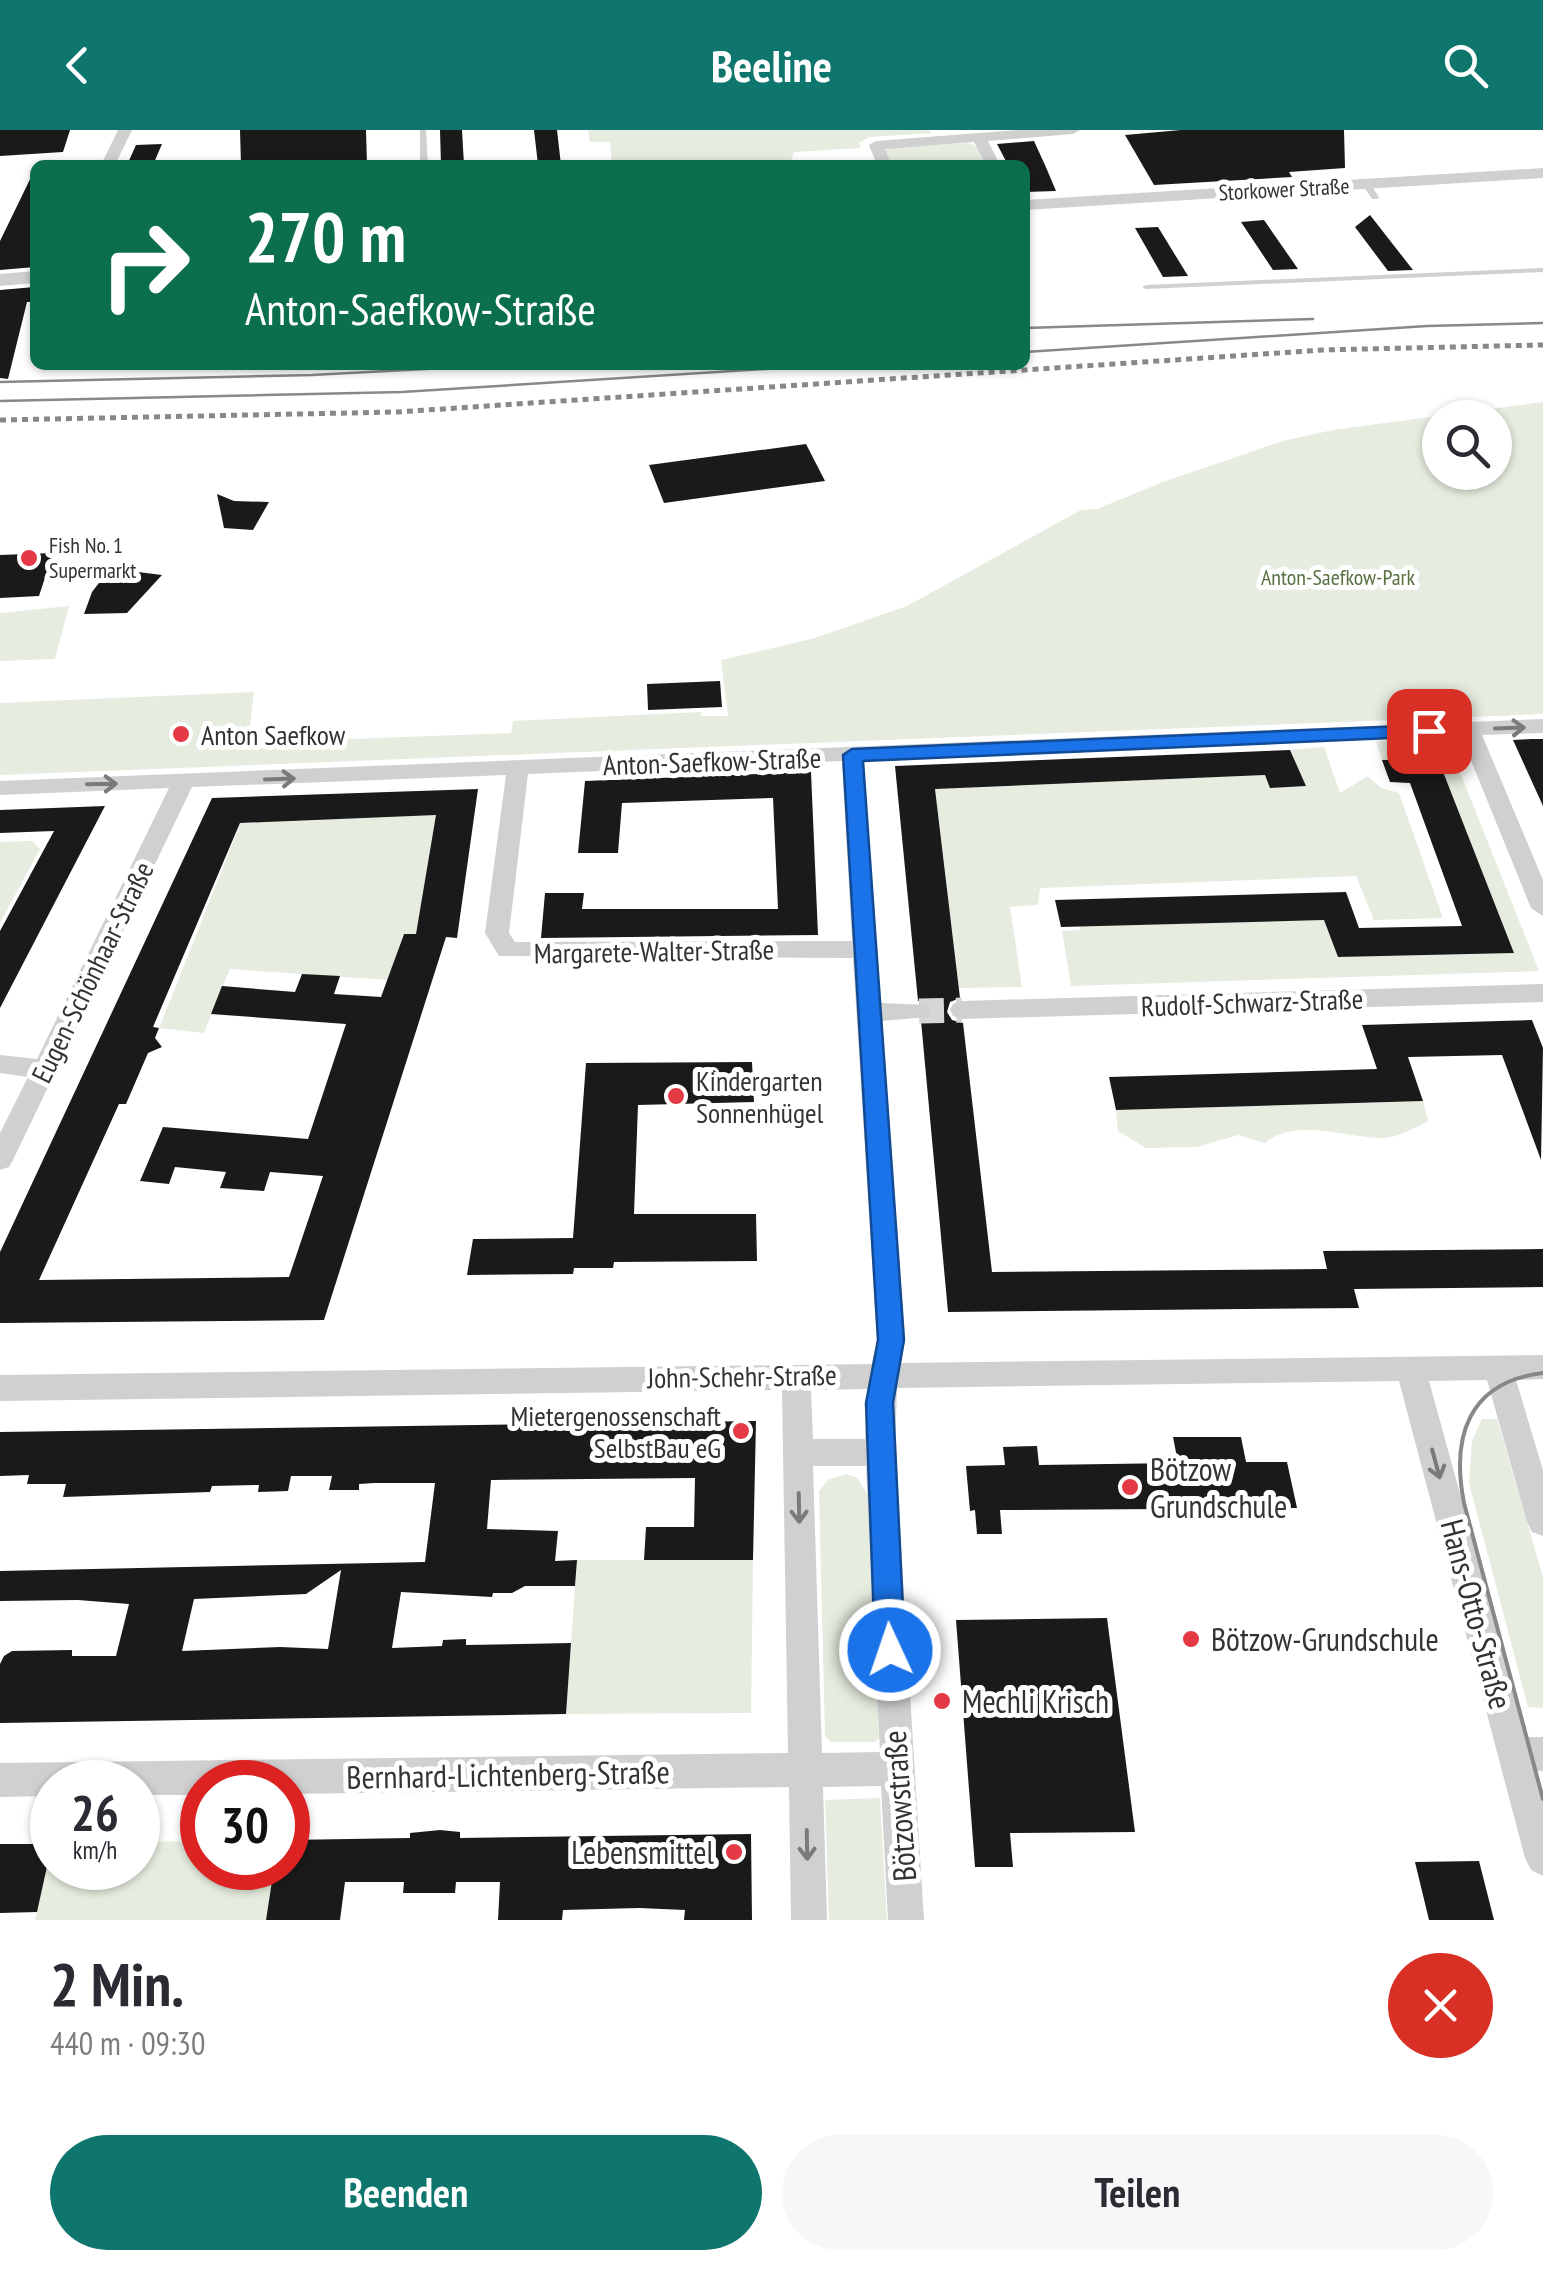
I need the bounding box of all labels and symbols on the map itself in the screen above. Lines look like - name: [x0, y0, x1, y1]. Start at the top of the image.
- street label: Storkower Straße: [1218, 172, 1350, 206]
- place label: Fish No. 1 Supermarkt: [49, 531, 136, 584]
- marker: Fish No. 1 Supermarkt: [18, 547, 40, 569]
- park label: Anton-Saefkow-Park: [1261, 563, 1416, 591]
- pin: [1387, 689, 1472, 774]
- place label: Anton Saefkow: [201, 716, 346, 753]
- one-way arrow: [1494, 718, 1526, 737]
- marker: Anton Saefkow: [170, 723, 192, 745]
- street label: Anton-Saefkow-Straße: [602, 739, 822, 783]
- one-way arrow: [264, 769, 296, 788]
- one-way arrow: [85, 775, 117, 794]
- street label: Eugen-Schönhaar-Straße: [22, 855, 162, 1089]
- street label: Margarete-Walter-Straße: [533, 930, 775, 972]
- street label: Rudolf-Schwarz-Straße: [1140, 980, 1364, 1024]
- place label: Kindergarten Sonnenhügel: [696, 1062, 824, 1131]
- marker: Kindergarten Sonnenhügel: [665, 1085, 687, 1107]
- street label: John-Schehr-Straße: [646, 1356, 837, 1396]
- place label: Mietergenossenschaft SelbstBau eG: [510, 1397, 721, 1466]
- marker: Mietergenossenschaft SelbstBau eG: [730, 1420, 752, 1442]
- place label: Bötzow Grundschule: [1150, 1448, 1287, 1527]
- one-way arrow: [1428, 1448, 1447, 1479]
- marker: Bötzow Grundschule: [1119, 1476, 1141, 1498]
- one-way arrow: [790, 1492, 809, 1524]
- street label: Hans-Otto-Straße: [1431, 1514, 1523, 1714]
- position arrow: [838, 1598, 942, 1702]
- place label: Bötzow-Grundschule: [1211, 1618, 1439, 1660]
- marker: Bötzow-Grundschule: [1180, 1628, 1202, 1650]
- place label: Mechli Krisch: [962, 1680, 1109, 1722]
- marker: Mechli Krisch: [931, 1690, 953, 1712]
- street label: Bötzowstraße: [873, 1729, 925, 1883]
- street label: Bernhard-Lichtenberg-Straße: [346, 1750, 670, 1798]
- speed limit sign: 30: [180, 1760, 310, 1890]
- one-way arrow: [798, 1828, 816, 1861]
- place label: Lebensmittel: [571, 1831, 715, 1873]
- marker: Lebensmittel: [723, 1841, 745, 1863]

